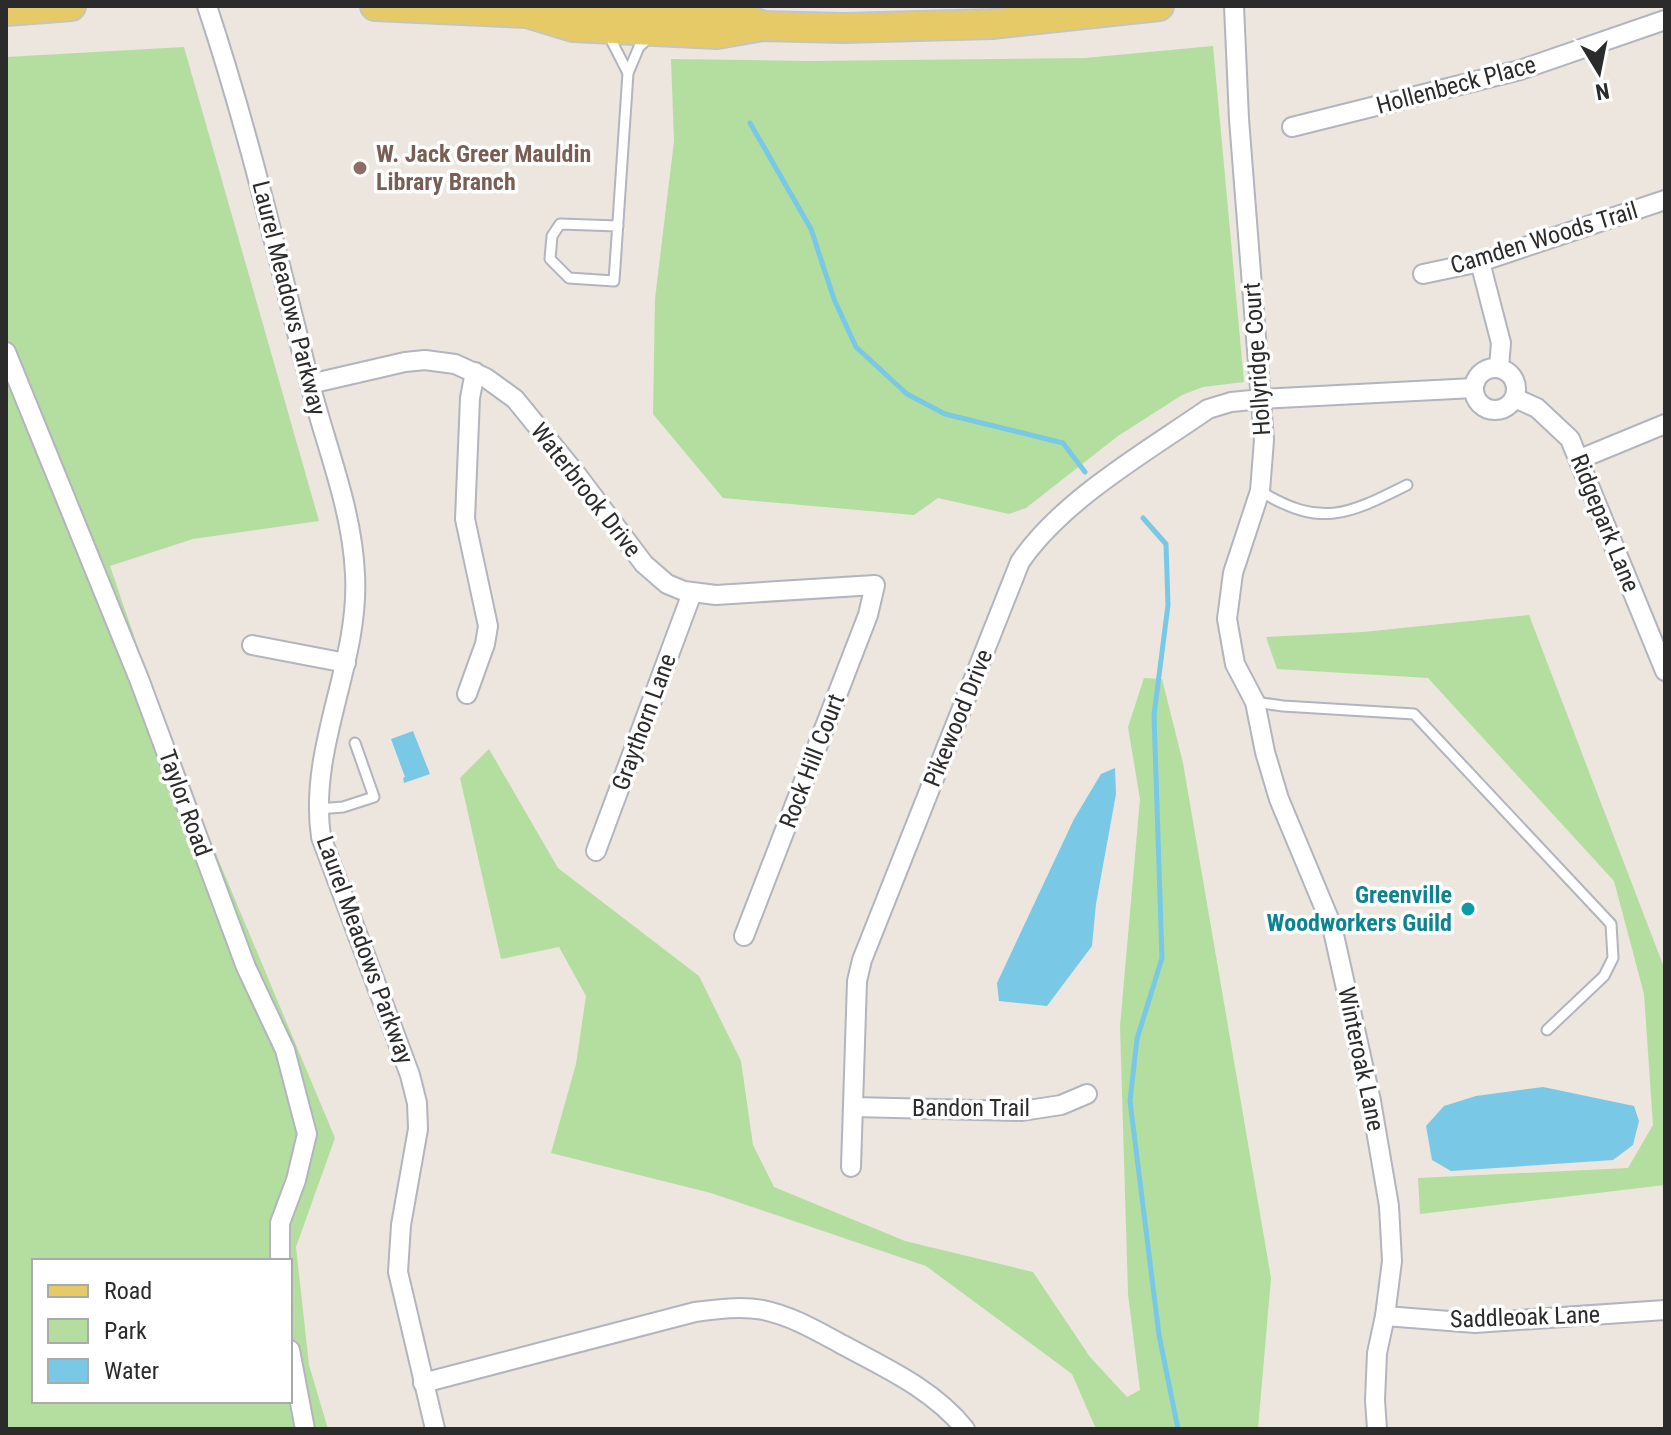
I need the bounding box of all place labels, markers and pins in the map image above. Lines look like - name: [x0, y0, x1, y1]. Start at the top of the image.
- place label: W. Jack Greer Mauldin Library Branch: [376, 140, 591, 196]
- marker: W. Jack Greer Mauldin Library Branch: [351, 159, 369, 177]
- place label: Greenville Woodworkers Guild: [1267, 881, 1452, 937]
- marker: Greenville Woodworkers Guild: [1459, 900, 1477, 918]

